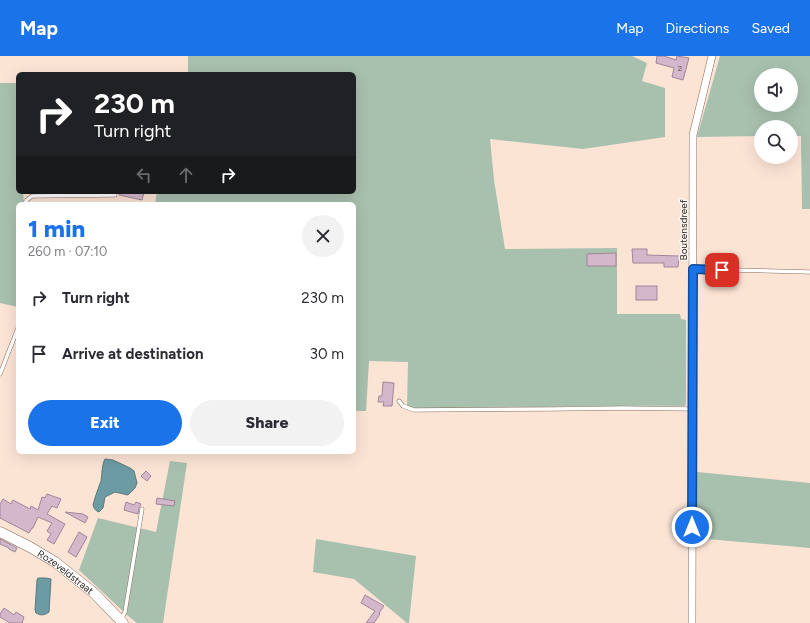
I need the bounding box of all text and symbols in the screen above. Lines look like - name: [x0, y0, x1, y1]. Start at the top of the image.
- text: Map: [20, 17, 58, 40]
- text: Map: [616, 20, 644, 37]
- text: Directions: [666, 20, 729, 37]
- text: Saved: [751, 20, 790, 37]
- house number: 2: [678, 63, 682, 73]
- map controls: [754, 68, 798, 164]
- button: sound: [754, 68, 798, 112]
- text: 230 m: [94, 86, 175, 120]
- icon: right: [28, 88, 80, 140]
- text: Turn right: [94, 120, 171, 142]
- button: search: [754, 120, 798, 164]
- icon: left: [133, 164, 155, 186]
- icon: ahead: [175, 164, 197, 186]
- icon: right: [217, 164, 239, 186]
- street label: Boutensdreef: [677, 199, 690, 260]
- text: 1 min: [28, 214, 85, 243]
- button: close: [302, 215, 344, 257]
- text: 260 m · 07:10: [28, 244, 107, 259]
- pin: [705, 253, 739, 287]
- icon: arrive: [711, 259, 733, 281]
- icon: right: [28, 287, 50, 309]
- text: Turn right: [62, 289, 130, 307]
- text: 230 m: [301, 289, 344, 307]
- icon: arrive: [28, 343, 50, 365]
- text: Arrive at destination: [62, 345, 203, 363]
- text: 30 m: [310, 345, 344, 363]
- button: Exit: [28, 400, 182, 446]
- button: Share: [190, 400, 344, 446]
- position arrow: [671, 506, 713, 548]
- street label: Rozeveldstraat: [35, 547, 96, 597]

